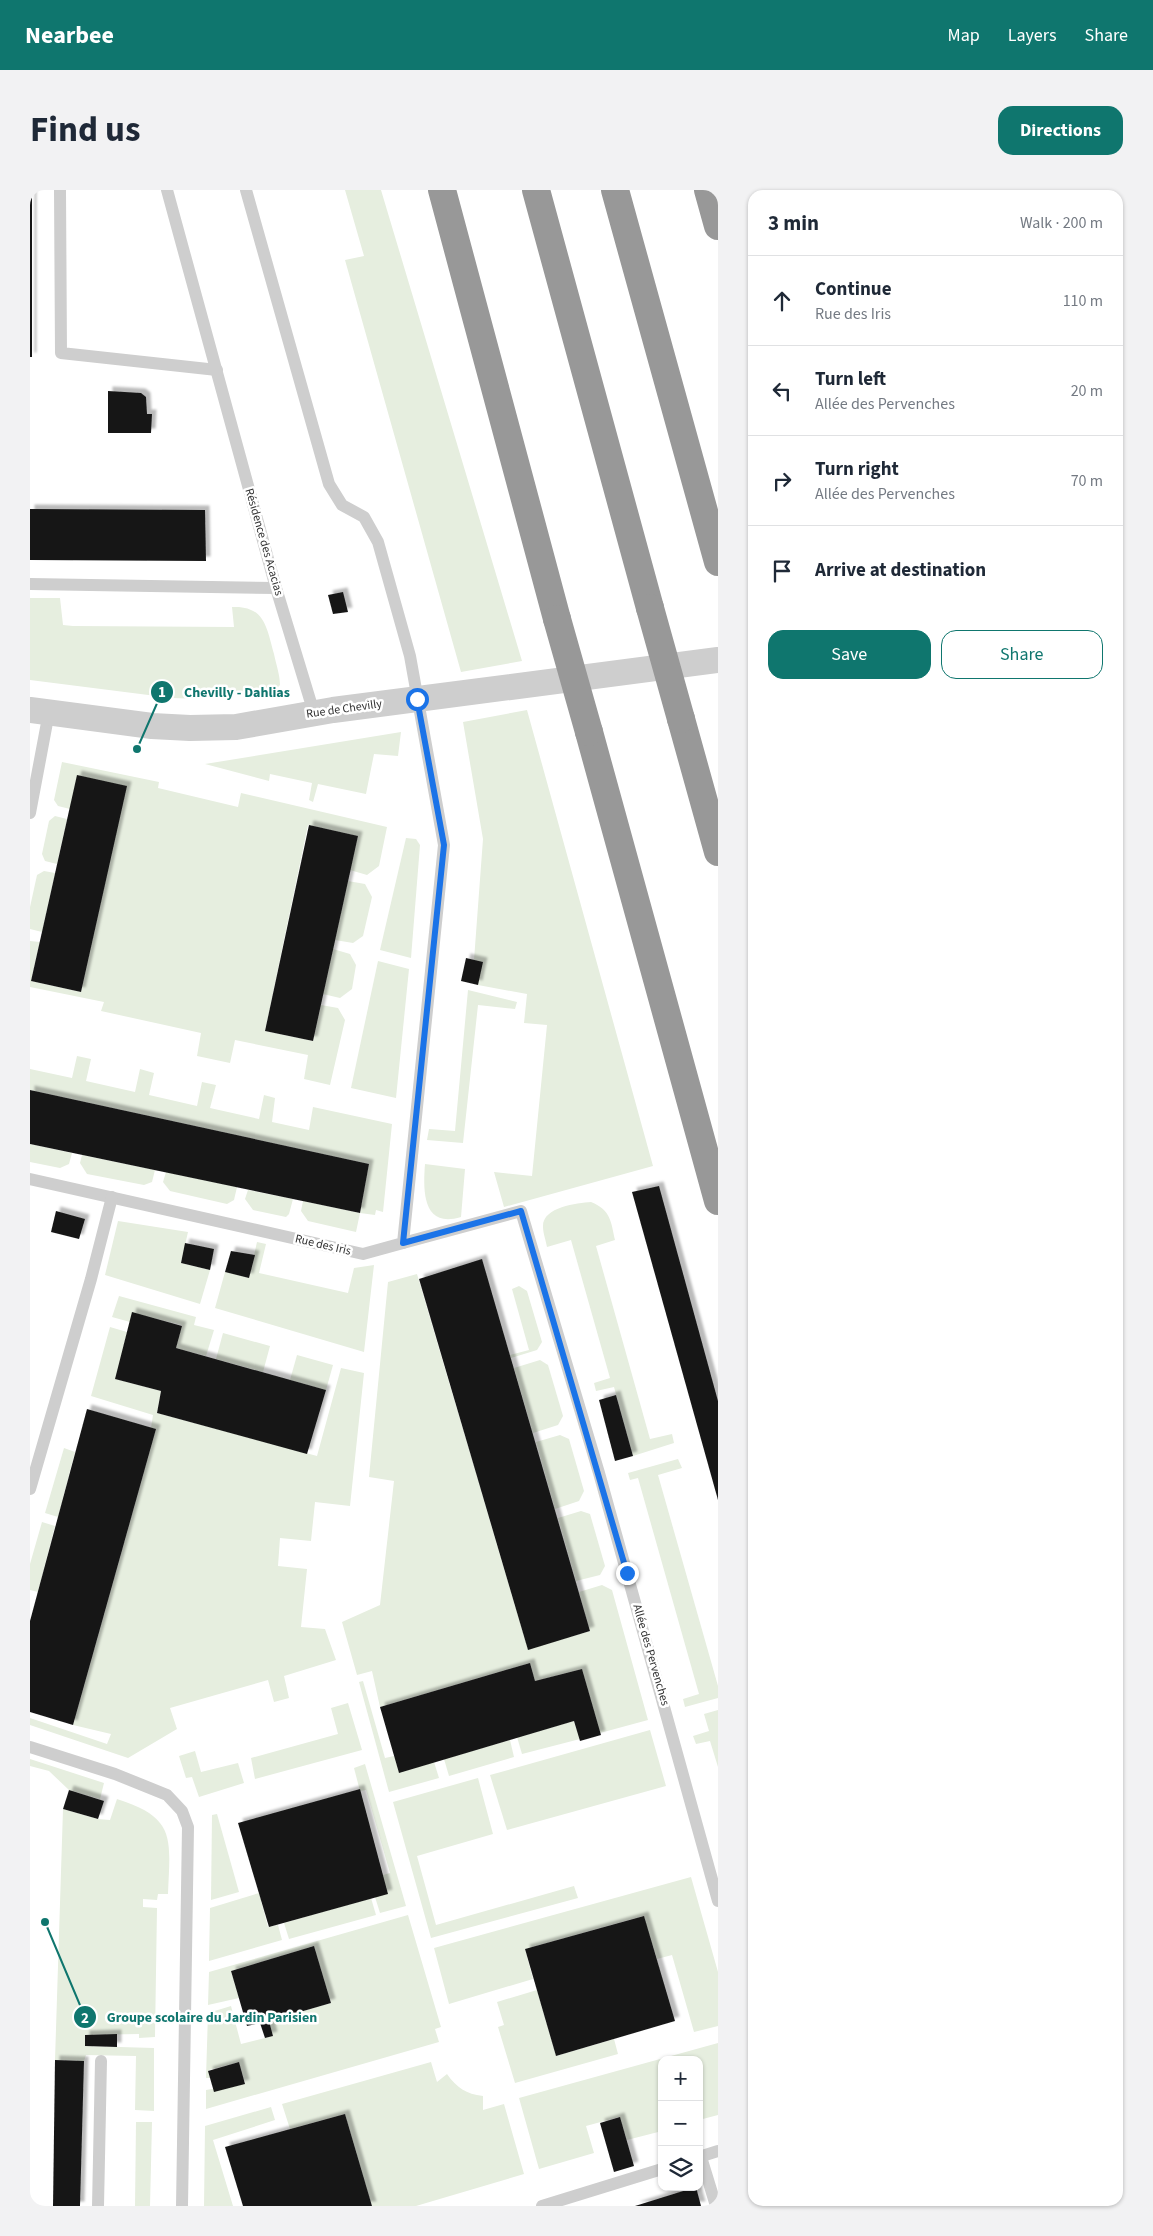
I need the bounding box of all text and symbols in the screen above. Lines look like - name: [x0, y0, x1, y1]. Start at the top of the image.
- text: Nearbee: [25, 18, 114, 53]
- text: Map: [948, 23, 980, 48]
- text: Layers: [1008, 23, 1057, 48]
- text: Share: [1085, 23, 1128, 48]
- text: Find us: [30, 105, 140, 155]
- button: Directions: [998, 106, 1123, 155]
- text: 3 min: [768, 208, 819, 238]
- text: Walk · 200 m: [1020, 212, 1103, 234]
- text: Continue: [815, 276, 892, 303]
- icon: ahead: [768, 287, 796, 315]
- text: 110 m: [1063, 290, 1103, 312]
- text: Rue des Iris: [815, 303, 891, 325]
- text: Turn left: [815, 366, 886, 393]
- icon: left: [768, 377, 796, 405]
- text: 20 m: [1071, 380, 1103, 402]
- text: Allée des Pervenches: [815, 393, 955, 415]
- text: Turn right: [815, 456, 899, 483]
- icon: right: [768, 467, 796, 495]
- text: 70 m: [1071, 470, 1103, 492]
- text: Allée des Pervenches: [815, 483, 955, 505]
- street label: Résidence des Acacias: [241, 486, 287, 598]
- icon: arrive: [768, 557, 796, 585]
- text: Arrive at destination: [815, 557, 986, 584]
- button: Save: [768, 630, 931, 679]
- button: Share: [941, 630, 1103, 679]
- callout: Chevilly - Dahlias: [149, 678, 300, 707]
- text: 1: [158, 682, 166, 703]
- text: Chevilly - Dahlias: [184, 683, 290, 703]
- route start: [406, 688, 429, 711]
- street label: Rue de Chevilly: [305, 695, 383, 723]
- street label: Rue des Iris: [293, 1230, 353, 1260]
- route end: [616, 1562, 639, 1585]
- street label: Allée des Pervenches: [628, 1602, 674, 1708]
- callout: Groupe scolaire du Jardin Parisien: [72, 2003, 327, 2032]
- text: 2: [81, 2008, 89, 2029]
- text: Groupe scolaire du Jardin Parisien: [107, 2008, 317, 2028]
- map controls: [658, 2056, 703, 2191]
- button: +: [658, 2056, 703, 2101]
- button: −: [658, 2101, 703, 2146]
- button: layers: [658, 2146, 703, 2191]

